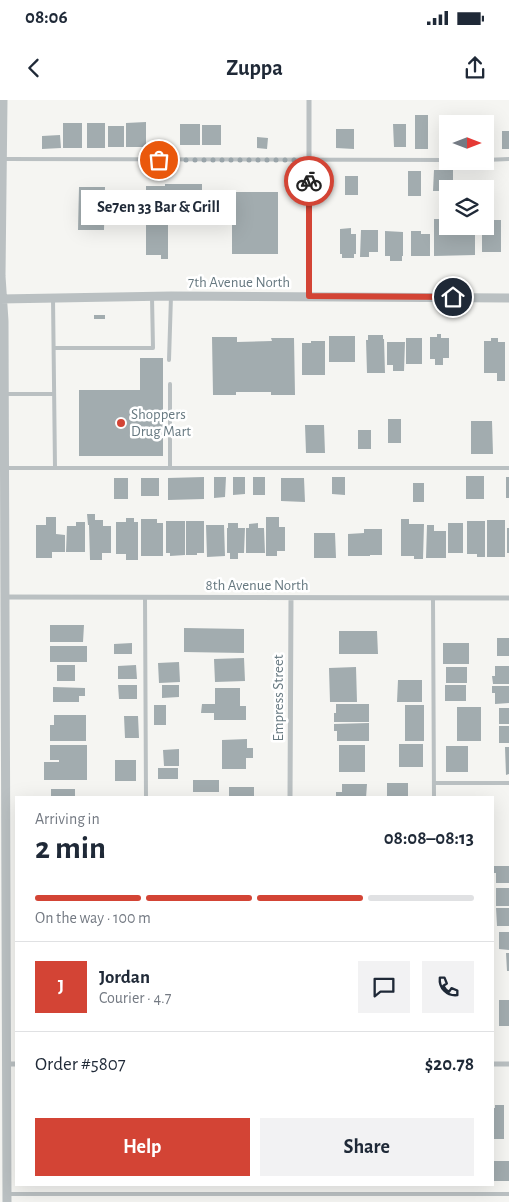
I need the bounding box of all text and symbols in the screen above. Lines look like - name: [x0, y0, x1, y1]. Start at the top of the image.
- text: 08:06: [25, 8, 68, 27]
- icon: back: [20, 54, 48, 82]
- icon: share: [461, 54, 489, 82]
- text: Zuppa: [226, 57, 283, 79]
- north arrow: [439, 115, 494, 170]
- map controls: [439, 115, 494, 235]
- pin: [138, 139, 180, 181]
- icon: bag: [145, 146, 173, 174]
- courier: [284, 156, 334, 206]
- icon: bike: [295, 167, 323, 195]
- button: layers: [439, 180, 494, 235]
- callout: Se7en 33 Bar & Grill: [82, 190, 236, 225]
- text: Se7en 33 Bar & Grill: [97, 199, 220, 215]
- street label: 7th Avenue North: [188, 275, 290, 290]
- pin: [432, 276, 474, 318]
- icon: home: [439, 283, 467, 311]
- place label: Shoppers Drug Mart: [131, 407, 191, 439]
- marker: Shoppers Drug Mart: [115, 417, 127, 429]
- street label: 8th Avenue North: [206, 578, 308, 593]
- street label: Empress Street: [271, 654, 286, 742]
- text: Arriving in: [35, 811, 100, 827]
- text: 08:08–08:13: [384, 829, 474, 848]
- text: 2 min: [35, 832, 106, 864]
- text: On the way · 100 m: [35, 910, 151, 926]
- button: chat: [358, 961, 410, 1013]
- button: phone: [422, 961, 474, 1013]
- text: Jordan: [99, 968, 150, 987]
- text: J: [58, 977, 64, 996]
- text: Courier · 4.7: [99, 990, 171, 1006]
- text: Order #5807: [35, 1055, 126, 1074]
- text: $20.78: [425, 1055, 474, 1074]
- button: Help: [35, 1118, 250, 1176]
- button: Share: [260, 1118, 474, 1176]

